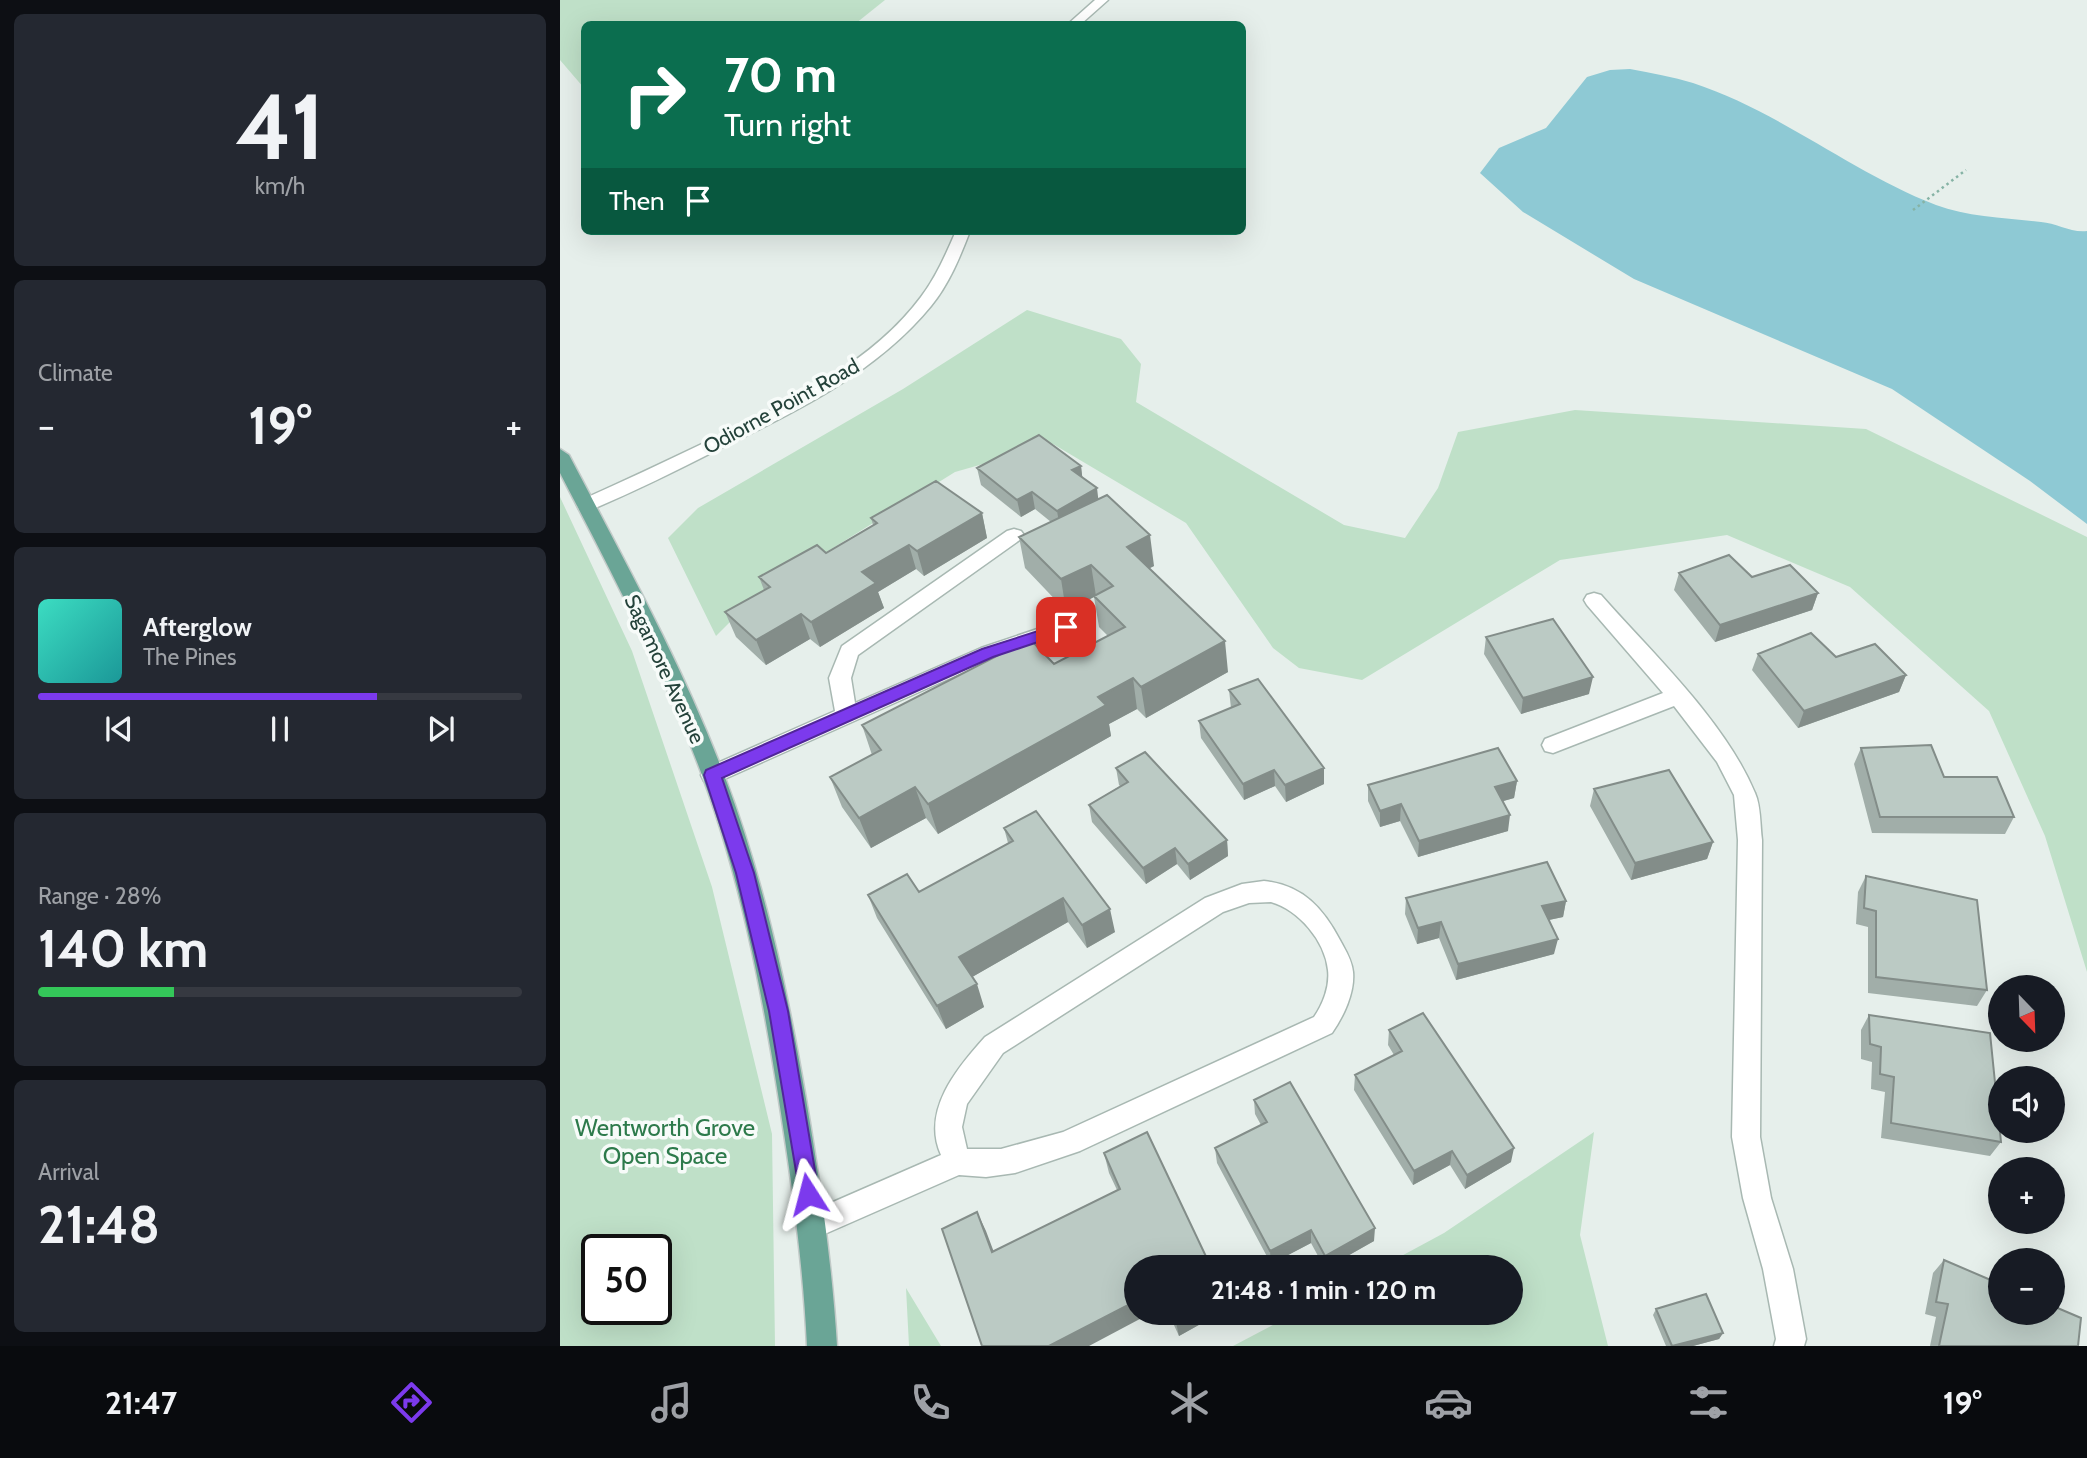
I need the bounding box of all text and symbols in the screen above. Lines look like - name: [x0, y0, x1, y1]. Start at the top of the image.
- text: 70 m: [724, 45, 837, 104]
- icon: right: [609, 49, 700, 140]
- text: 41: [235, 71, 325, 182]
- text: Turn right: [724, 105, 851, 144]
- text: km/h: [255, 172, 305, 200]
- icon: arrive: [679, 182, 717, 220]
- text: Then: [609, 185, 665, 217]
- street label: Odiorne Point Road: [699, 353, 863, 459]
- text: Climate: [38, 359, 113, 387]
- text: 19°: [248, 394, 312, 457]
- text: −: [38, 402, 55, 449]
- text: +: [505, 402, 522, 449]
- street label: Sagamore Avenue: [620, 591, 711, 748]
- pin: [1036, 597, 1096, 657]
- icon: arrive: [1047, 608, 1085, 646]
- text: Afterglow: [143, 611, 252, 643]
- text: The Pines: [143, 643, 237, 671]
- icon: previous: [100, 710, 138, 748]
- icon: pause: [261, 710, 299, 748]
- icon: next: [422, 710, 460, 748]
- text: Range · 28%: [38, 882, 161, 910]
- text: 140 km: [38, 917, 208, 980]
- north arrow: [1988, 975, 2065, 1052]
- map controls: [1988, 975, 2065, 1325]
- button: sound: [1988, 1066, 2065, 1143]
- park label: Wentworth Grove Open Space: [575, 1113, 755, 1170]
- position arrow: [771, 1157, 845, 1231]
- button: +: [1988, 1157, 2065, 1234]
- text: Arrival: [38, 1158, 99, 1186]
- text: 21:48: [38, 1193, 160, 1256]
- speed limit sign: 50: [581, 1234, 672, 1325]
- button: −: [1988, 1248, 2065, 1325]
- text: 21:48 · 1 min · 120 m: [1211, 1274, 1436, 1306]
- icon: directions: [387, 1378, 436, 1427]
- icon: music: [647, 1378, 696, 1427]
- icon: phone: [906, 1378, 955, 1427]
- icon: climate: [1165, 1378, 1214, 1427]
- icon: car: [1424, 1378, 1473, 1427]
- icon: filters: [1684, 1378, 1733, 1427]
- text: 21:47: [105, 1383, 177, 1422]
- text: 19°: [1943, 1383, 1982, 1422]

